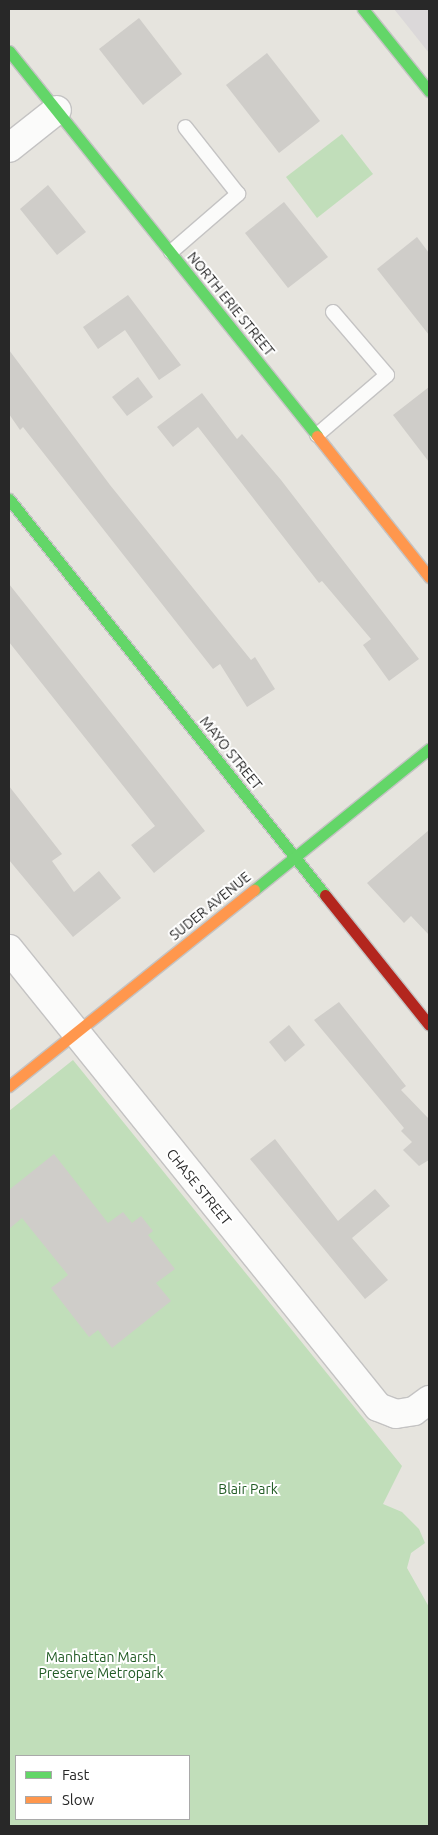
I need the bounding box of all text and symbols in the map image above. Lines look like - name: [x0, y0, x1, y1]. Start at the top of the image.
- street label: NORTH ERIE STREET: [184, 249, 278, 359]
- street label: MAYO STREET: [196, 713, 266, 793]
- street label: SUDER AVENUE: [166, 868, 254, 944]
- street label: CHASE STREET: [163, 1145, 235, 1229]
- park label: Blair Park: [218, 1481, 278, 1497]
- park label: Manhattan Marsh Preserve Metropark: [38, 1649, 164, 1681]
- legend: [15, 1755, 190, 1820]
- text: Fast: [62, 1766, 89, 1783]
- text: Slow: [62, 1791, 94, 1808]

